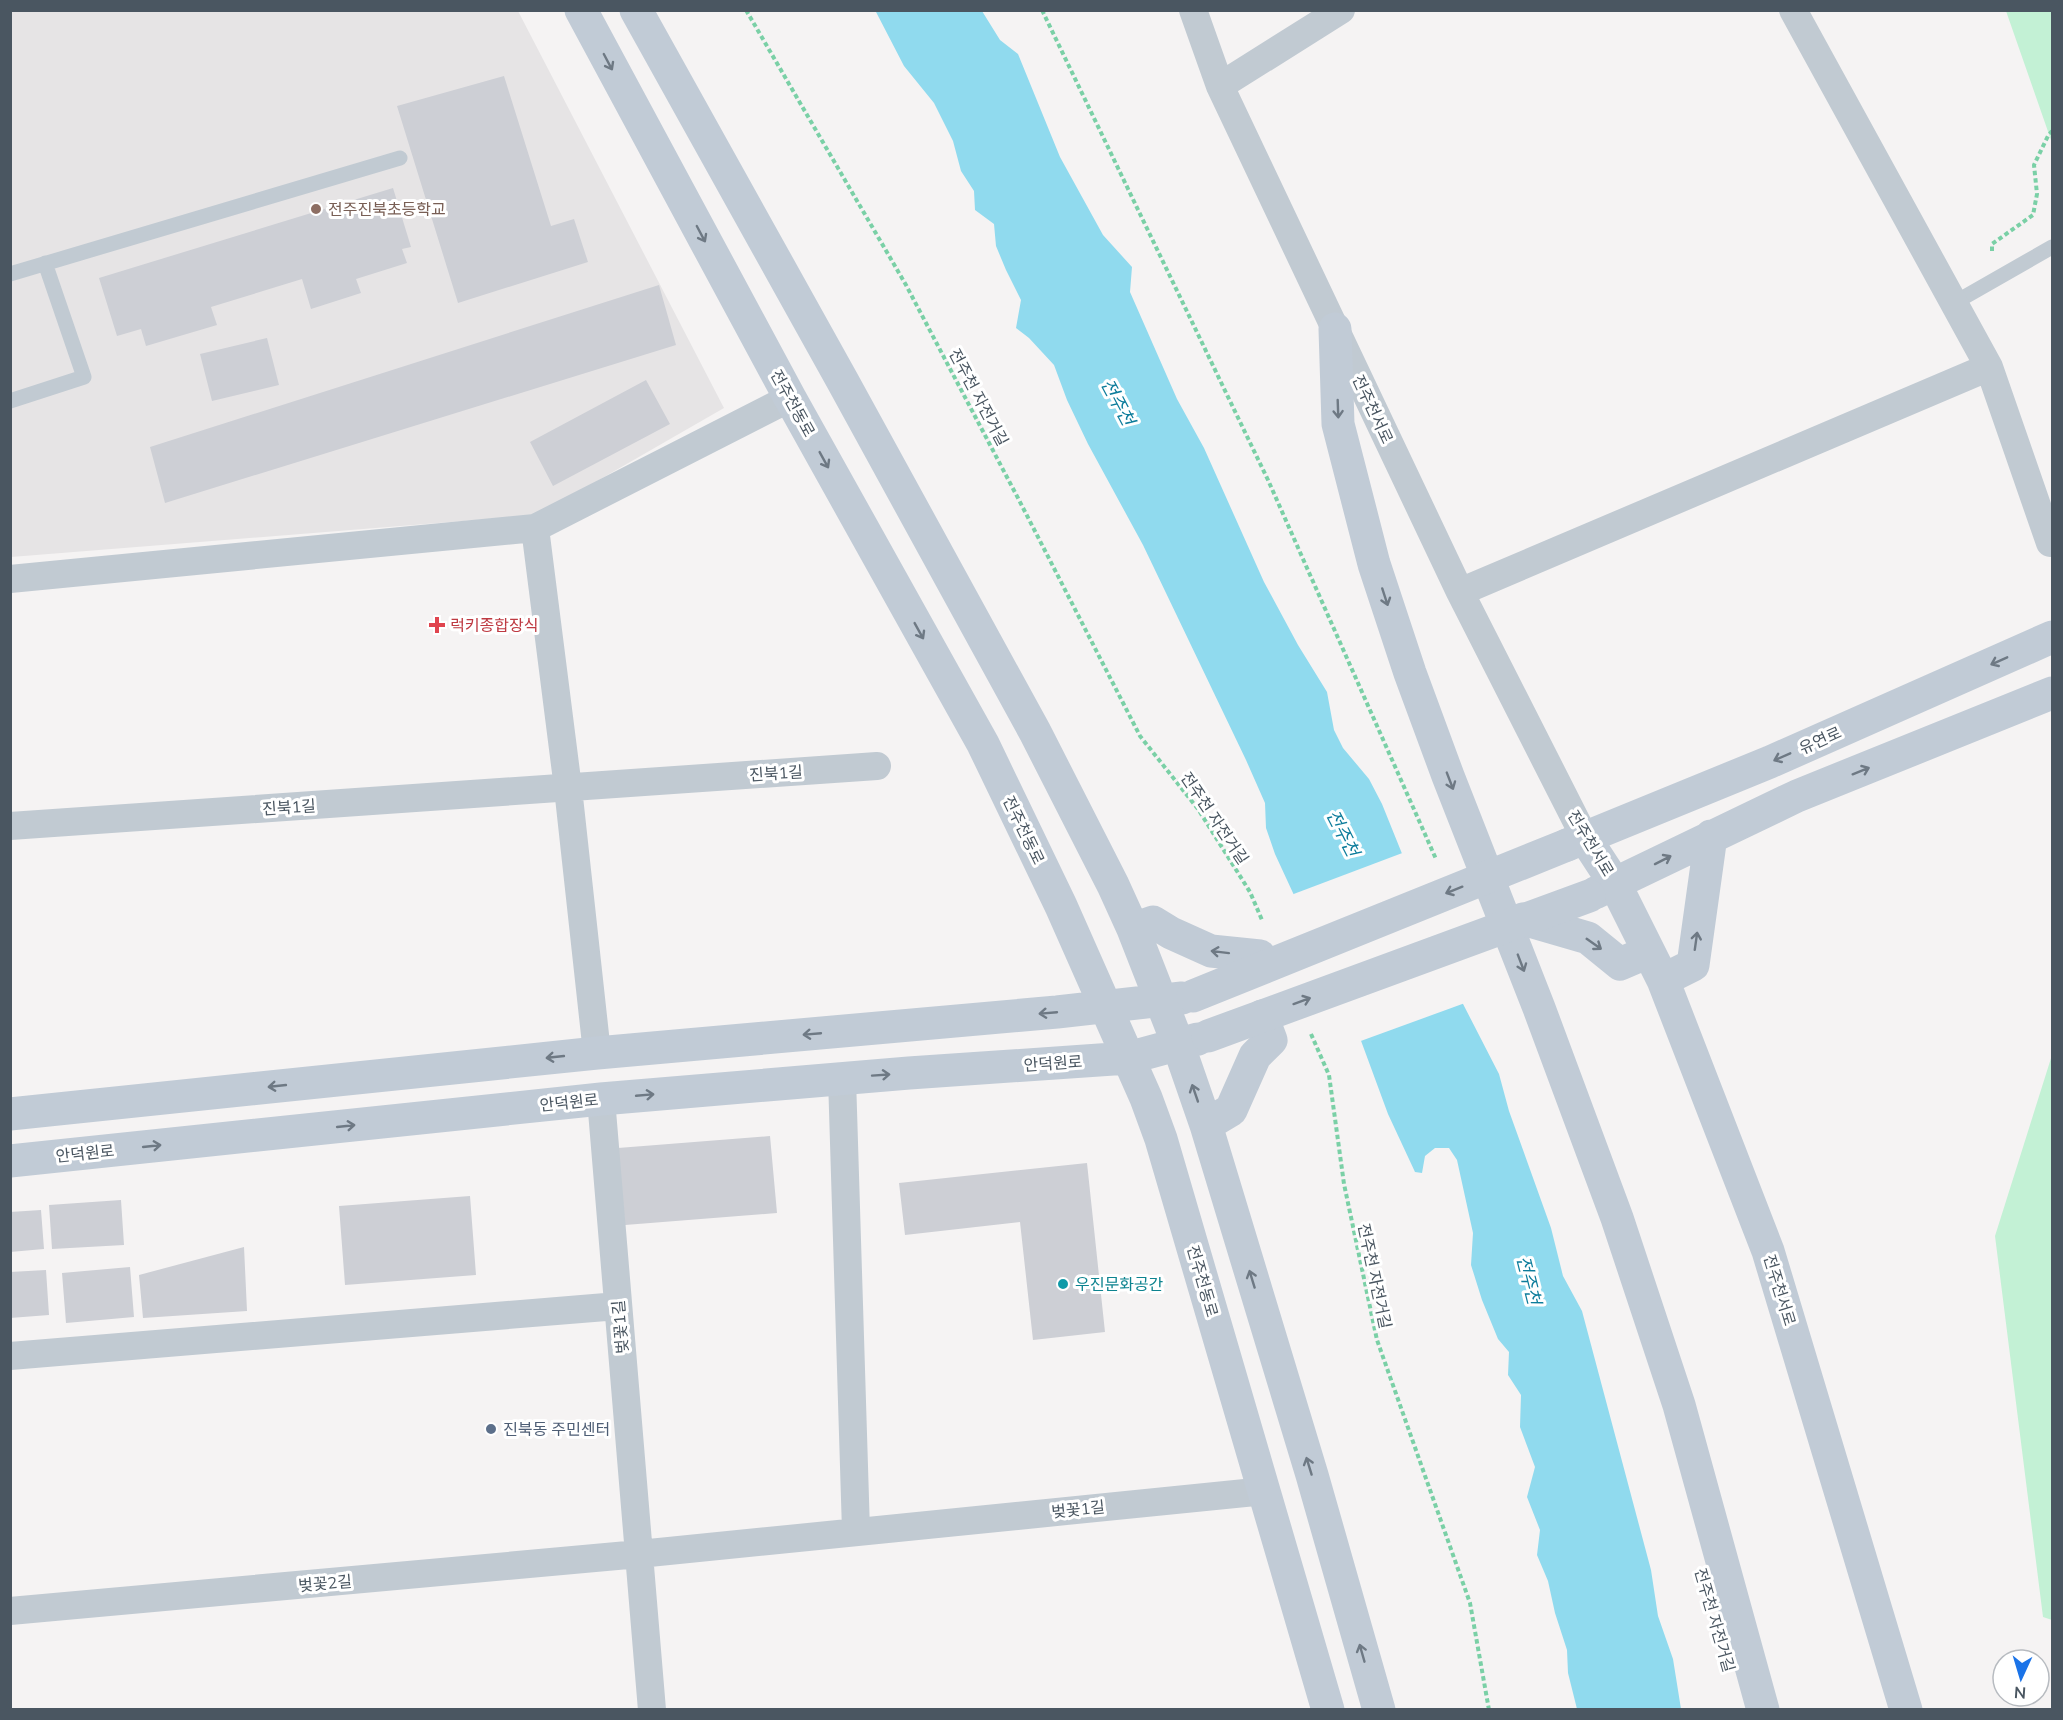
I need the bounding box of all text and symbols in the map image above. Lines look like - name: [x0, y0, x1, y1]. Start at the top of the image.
- one-way arrow: [602, 53, 614, 70]
- place label: 전주진북초등학교: [328, 199, 446, 219]
- marker: 전주진북초등학교: [309, 202, 323, 216]
- one-way arrow: [696, 224, 707, 242]
- street label: 전주천 자전거길: [945, 345, 1013, 449]
- street label: 전주천동로: [766, 366, 820, 440]
- street label: 전주천서로: [1348, 371, 1398, 447]
- water label: 전주천: [1096, 375, 1141, 431]
- one-way arrow: [1332, 398, 1344, 418]
- one-way arrow: [818, 451, 830, 468]
- one-way arrow: [1381, 588, 1392, 606]
- place label: 럭키종합장식: [450, 615, 538, 635]
- marker: 럭키종합장식: [428, 616, 446, 634]
- one-way arrow: [914, 621, 925, 639]
- one-way arrow: [1990, 656, 2009, 667]
- street label: 유연로: [1796, 722, 1844, 758]
- one-way arrow: [1774, 752, 1792, 763]
- street label: 진북1길: [748, 761, 804, 785]
- one-way arrow: [1851, 765, 1869, 776]
- street label: 전주천 자전거길: [1177, 768, 1253, 868]
- one-way arrow: [1445, 772, 1456, 790]
- street label: 전주천동로: [999, 793, 1049, 868]
- street label: 진북1길: [261, 795, 317, 819]
- water label: 전주천: [1321, 806, 1366, 863]
- street label: 전주천서로: [1563, 806, 1619, 880]
- one-way arrow: [1654, 854, 1671, 866]
- one-way arrow: [1445, 885, 1464, 896]
- one-way arrow: [1691, 932, 1702, 951]
- one-way arrow: [1586, 937, 1602, 950]
- one-way arrow: [1210, 946, 1230, 957]
- one-way arrow: [1516, 953, 1527, 972]
- one-way arrow: [1292, 995, 1311, 1006]
- one-way arrow: [1038, 1008, 1058, 1019]
- one-way arrow: [802, 1029, 822, 1040]
- street label: 안덕원로: [1023, 1051, 1083, 1075]
- one-way arrow: [545, 1052, 565, 1063]
- one-way arrow: [870, 1070, 890, 1081]
- one-way arrow: [268, 1081, 288, 1092]
- one-way arrow: [1188, 1084, 1199, 1103]
- street label: 안덕원로: [539, 1089, 600, 1115]
- one-way arrow: [634, 1089, 654, 1100]
- one-way arrow: [336, 1120, 356, 1131]
- street label: 안덕원로: [55, 1140, 116, 1166]
- one-way arrow: [142, 1140, 162, 1151]
- street label: 전주천 자전거길: [1354, 1221, 1396, 1331]
- street label: 전주천동로: [1183, 1243, 1223, 1319]
- street label: 전주천서로: [1760, 1252, 1800, 1328]
- water label: 전주천: [1512, 1253, 1547, 1309]
- one-way arrow: [1246, 1270, 1257, 1289]
- place label: 우진문화공간: [1075, 1274, 1164, 1294]
- marker: 우진문화공간: [1056, 1277, 1070, 1291]
- street label: 벚꽃1길: [608, 1299, 632, 1355]
- place label: 진북동 주민센터: [503, 1419, 610, 1439]
- marker: 진북동 주민센터: [484, 1422, 498, 1436]
- one-way arrow: [1303, 1457, 1314, 1476]
- street label: 벚꽃1길: [1050, 1496, 1106, 1522]
- street label: 전주천 자전거길: [1691, 1566, 1739, 1674]
- street label: 벚꽃2길: [297, 1571, 353, 1595]
- one-way arrow: [1356, 1644, 1368, 1663]
- north arrow: [1991, 1648, 2051, 1708]
- text: N: [2013, 1683, 2027, 1703]

